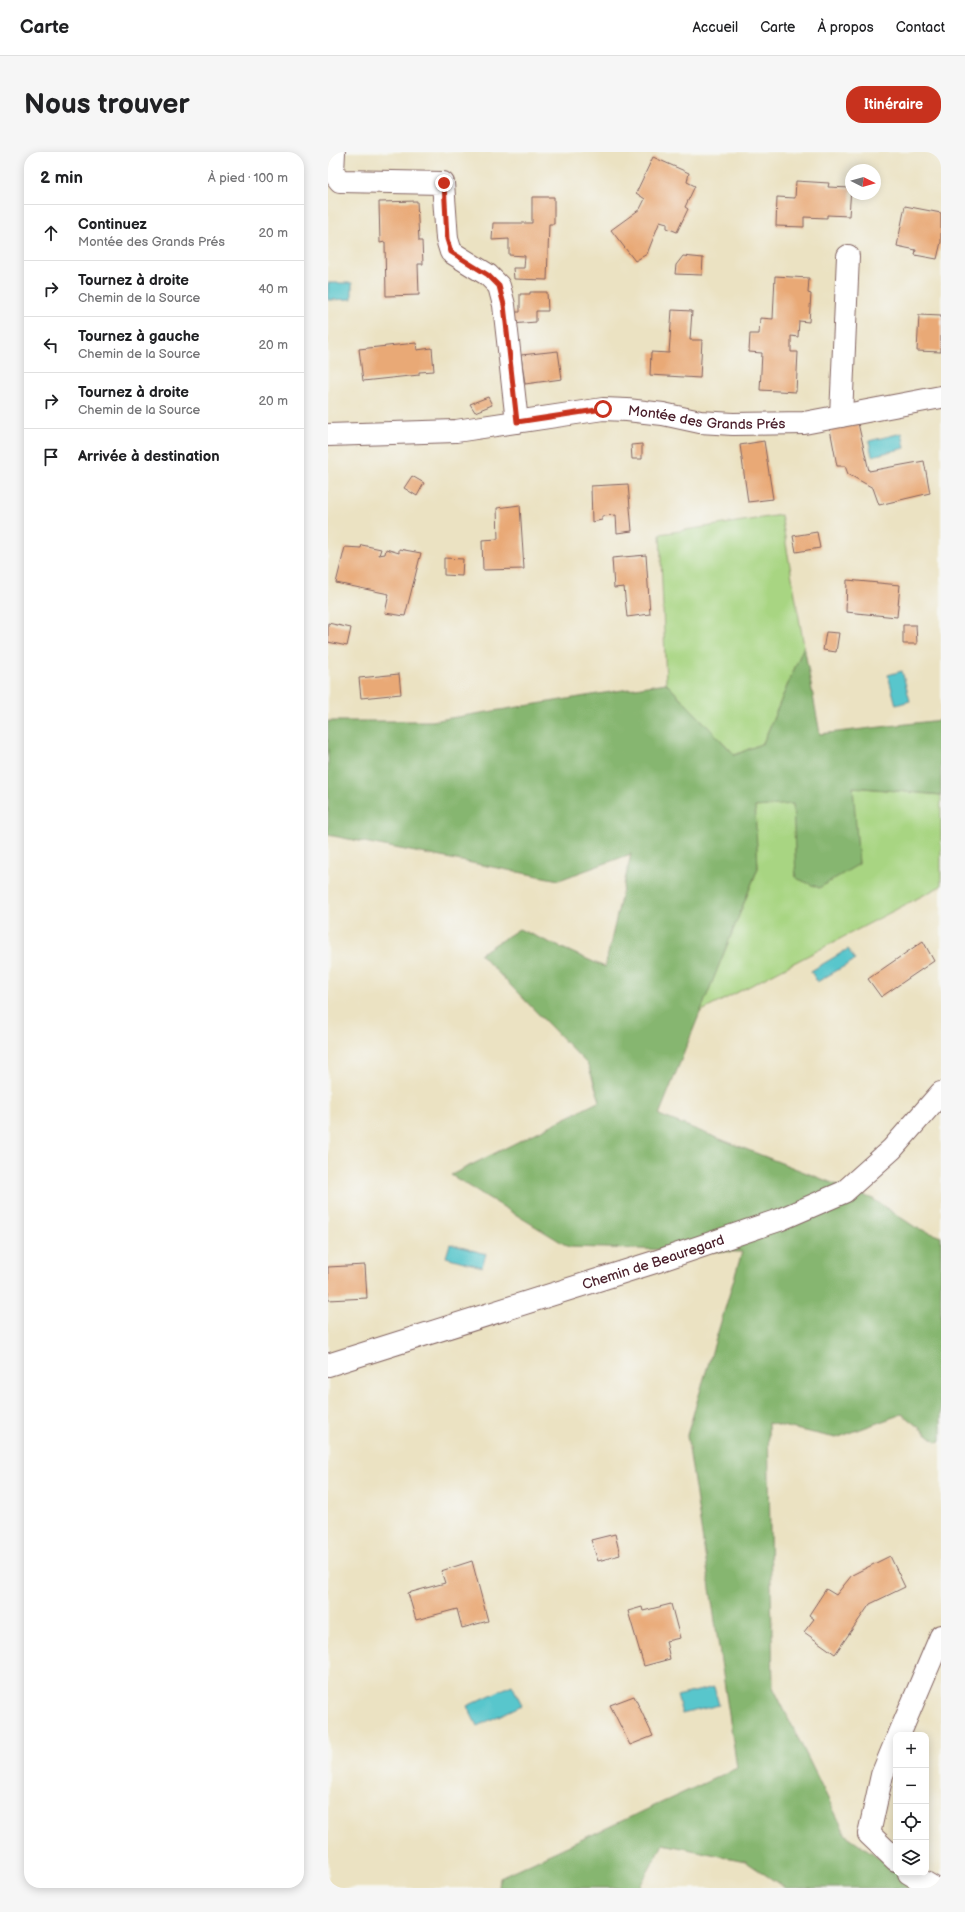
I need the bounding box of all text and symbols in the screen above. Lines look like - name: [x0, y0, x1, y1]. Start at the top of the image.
- text: Carte: [20, 16, 69, 39]
- text: Accueil: [692, 19, 738, 36]
- text: Carte: [760, 19, 795, 36]
- text: À propos: [817, 19, 874, 36]
- text: Contact: [896, 19, 945, 36]
- button: Itinéraire: [846, 86, 941, 123]
- text: Nous trouver: [24, 88, 190, 121]
- north arrow: [845, 164, 881, 200]
- text: 2 min: [40, 168, 83, 188]
- text: À pied · 100 m: [208, 170, 288, 186]
- route end: [435, 174, 453, 192]
- text: Continuez: [78, 215, 147, 234]
- icon: ahead: [40, 222, 62, 244]
- text: 20 m: [258, 225, 288, 241]
- text: Montée des Grands Prés: [78, 234, 225, 250]
- text: Tournez à droite: [78, 271, 189, 290]
- icon: right: [40, 278, 62, 300]
- text: 40 m: [258, 281, 288, 297]
- text: Chemin de la Source: [78, 290, 200, 306]
- text: Tournez à gauche: [78, 327, 199, 346]
- icon: left: [40, 334, 62, 356]
- text: 20 m: [258, 337, 288, 353]
- text: Chemin de la Source: [78, 346, 200, 362]
- text: Tournez à droite: [78, 383, 189, 402]
- icon: right: [40, 390, 62, 412]
- text: 20 m: [258, 393, 288, 409]
- route start: [594, 400, 612, 418]
- text: Chemin de la Source: [78, 402, 200, 418]
- street label: Montée des Grands Prés: [627, 402, 785, 433]
- icon: arrive: [40, 446, 62, 468]
- text: Arrivée à destination: [78, 447, 220, 466]
- street label: Chemin de Beauregard: [580, 1231, 726, 1293]
- map controls: [893, 1732, 929, 1876]
- button: +: [893, 1732, 929, 1768]
- button: −: [893, 1768, 929, 1804]
- button: locate: [893, 1804, 929, 1840]
- button: layers: [893, 1840, 929, 1876]

